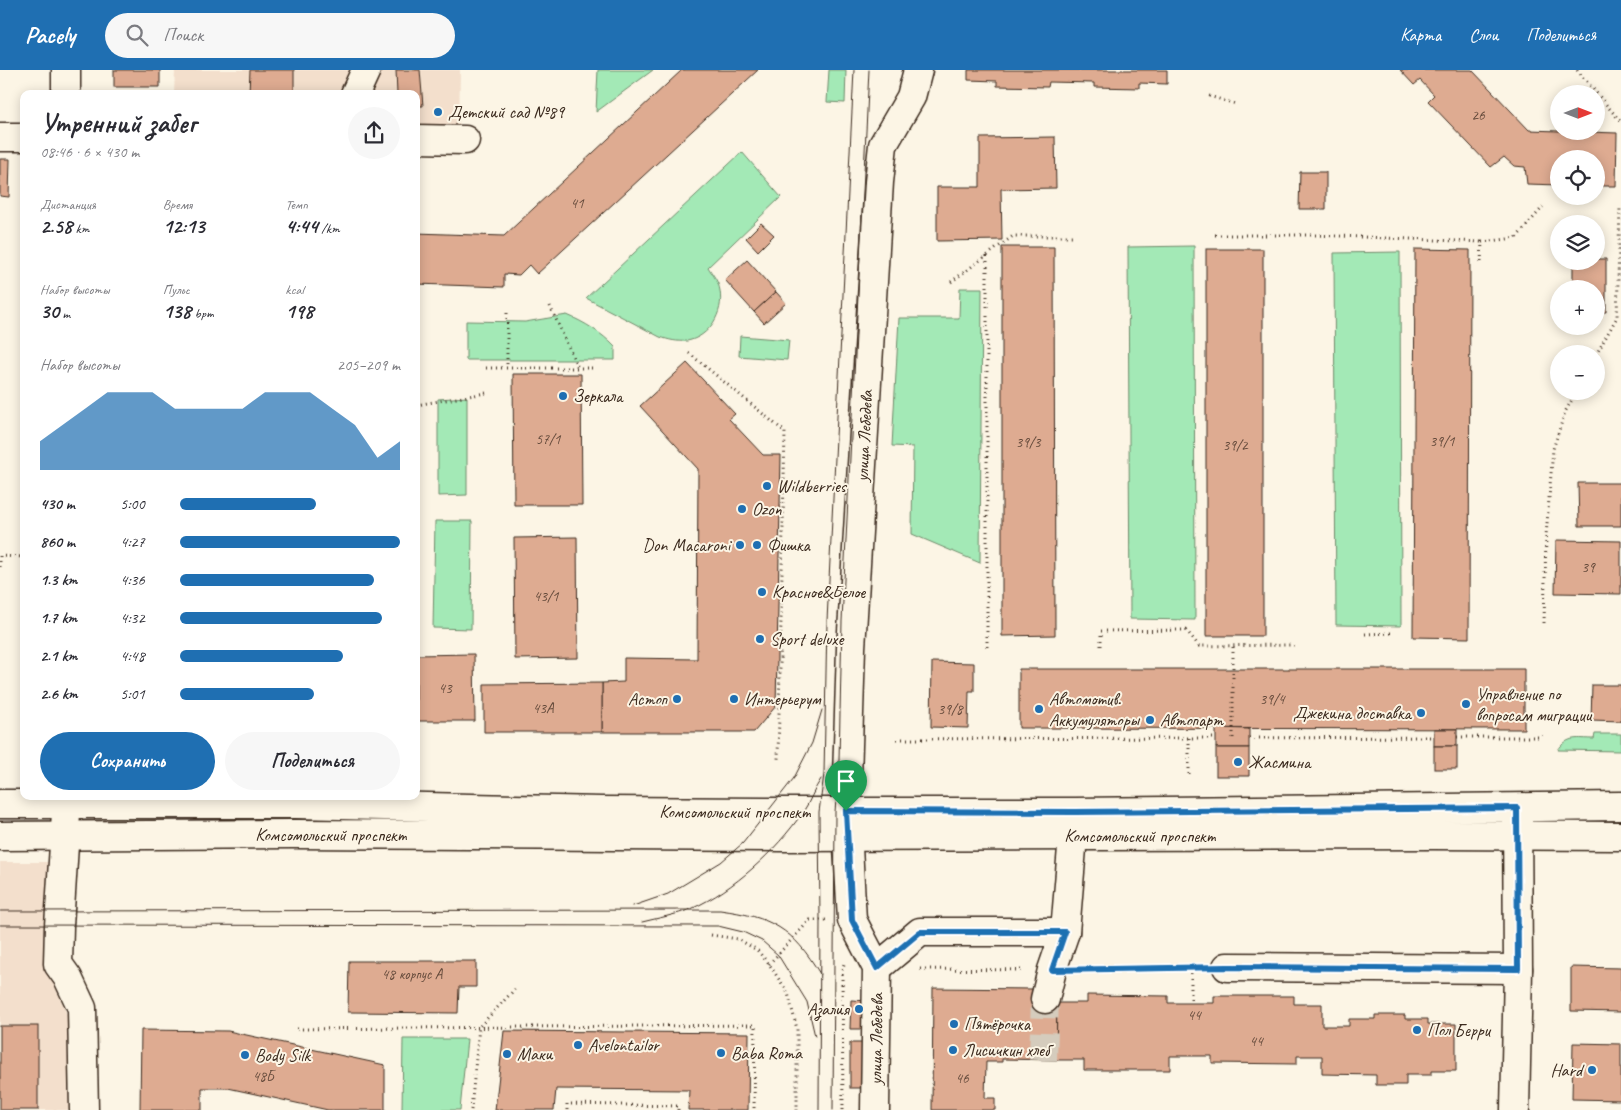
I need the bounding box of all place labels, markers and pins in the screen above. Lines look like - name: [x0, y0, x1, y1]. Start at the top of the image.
- place label: Детский сад №89: [448, 101, 566, 123]
- marker: Детский сад №89: [432, 106, 444, 118]
- place label: Зеркала: [573, 385, 624, 407]
- marker: Зеркала: [557, 390, 569, 402]
- place label: Wildberries: [777, 475, 848, 497]
- marker: Wildberries: [761, 480, 773, 492]
- place label: Ozon: [752, 498, 782, 520]
- marker: Ozon: [736, 503, 748, 515]
- place label: Don Macaroni: [642, 534, 733, 556]
- place label: Фишка: [767, 534, 812, 556]
- marker: Don Macaroni: [734, 539, 746, 551]
- marker: Фишка: [751, 539, 763, 551]
- place label: Красное&Белое: [772, 581, 866, 603]
- marker: Красное&Белое: [756, 586, 768, 598]
- place label: Sport deluxe: [770, 628, 844, 650]
- marker: Sport deluxe: [754, 633, 766, 645]
- place label: Управление по вопросам миграции: [1476, 683, 1593, 726]
- place label: Астоп: [628, 688, 668, 710]
- place label: Интерьерум: [744, 688, 822, 710]
- place label: Автомотив. Аккумуляторы: [1049, 688, 1140, 731]
- marker: Астоп: [671, 693, 683, 705]
- marker: Интерьерум: [728, 693, 740, 705]
- marker: Управление по вопросам миграции: [1460, 698, 1472, 710]
- place label: Джекина доставка: [1293, 702, 1413, 724]
- marker: Автомотив. Аккумуляторы: [1033, 703, 1045, 715]
- marker: Джекина доставка: [1415, 707, 1427, 719]
- place label: Автопарт: [1160, 709, 1224, 731]
- marker: Автопарт: [1144, 714, 1156, 726]
- place label: Жасмина: [1248, 751, 1312, 773]
- marker: Жасмина: [1232, 756, 1244, 768]
- pin: [825, 760, 867, 811]
- place label: Азалия: [807, 998, 851, 1021]
- marker: Азалия: [853, 1003, 865, 1015]
- place label: Пятёрочка: [964, 1013, 1032, 1035]
- marker: Пятёрочка: [948, 1018, 960, 1030]
- place label: Пол Берри: [1427, 1019, 1492, 1041]
- marker: Пол Берри: [1411, 1024, 1423, 1036]
- place label: Avelontailor: [588, 1034, 660, 1056]
- marker: Avelontailor: [572, 1039, 584, 1051]
- place label: Лисичкин хлеб: [963, 1039, 1054, 1061]
- place label: Baba Roma: [731, 1042, 803, 1064]
- place label: Маки: [517, 1043, 553, 1065]
- place label: Body Silk: [255, 1044, 311, 1066]
- marker: Лисичкин хлеб: [947, 1044, 959, 1056]
- marker: Baba Roma: [715, 1047, 727, 1059]
- marker: Маки: [501, 1048, 513, 1060]
- marker: Body Silk: [239, 1049, 251, 1061]
- place label: Hard: [1550, 1059, 1585, 1081]
- marker: Hard: [1586, 1064, 1598, 1076]

